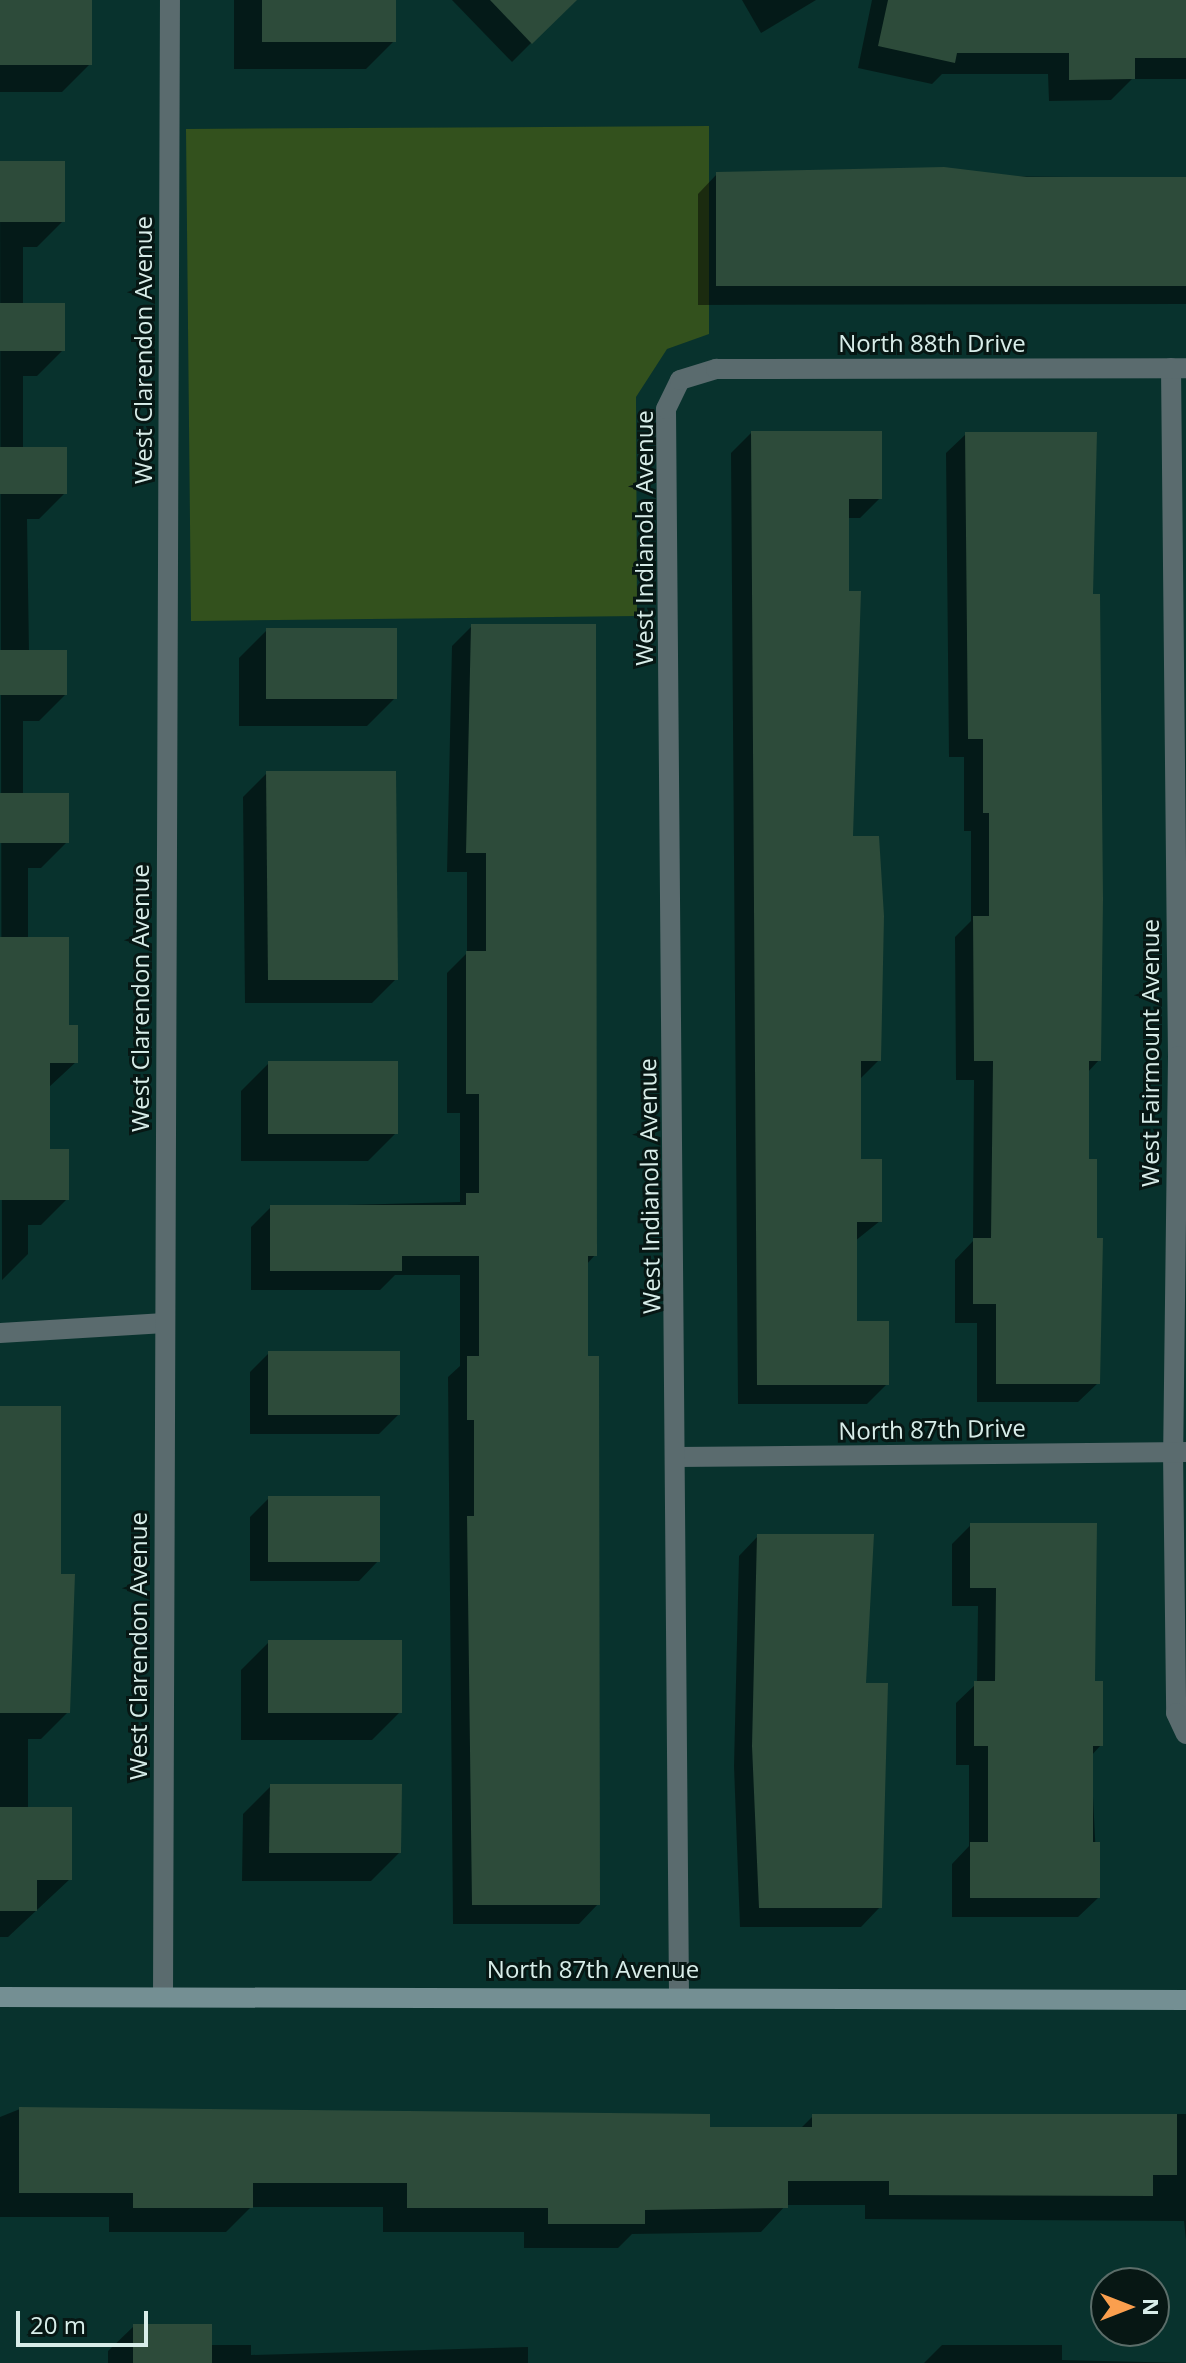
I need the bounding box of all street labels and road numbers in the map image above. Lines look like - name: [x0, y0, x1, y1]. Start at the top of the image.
- street label: West Clarendon Avenue: [129, 216, 157, 484]
- street label: North 88th Drive: [838, 329, 1026, 357]
- street label: West Indianola Avenue: [630, 410, 658, 666]
- street label: West Clarendon Avenue: [126, 864, 154, 1132]
- street label: West Fairmount Avenue: [1136, 919, 1164, 1187]
- street label: West Indianola Avenue: [632, 1058, 666, 1314]
- street label: North 87th Drive: [838, 1413, 1026, 1445]
- street label: West Clarendon Avenue: [124, 1512, 152, 1780]
- street label: North 87th Avenue: [487, 1955, 699, 1983]

